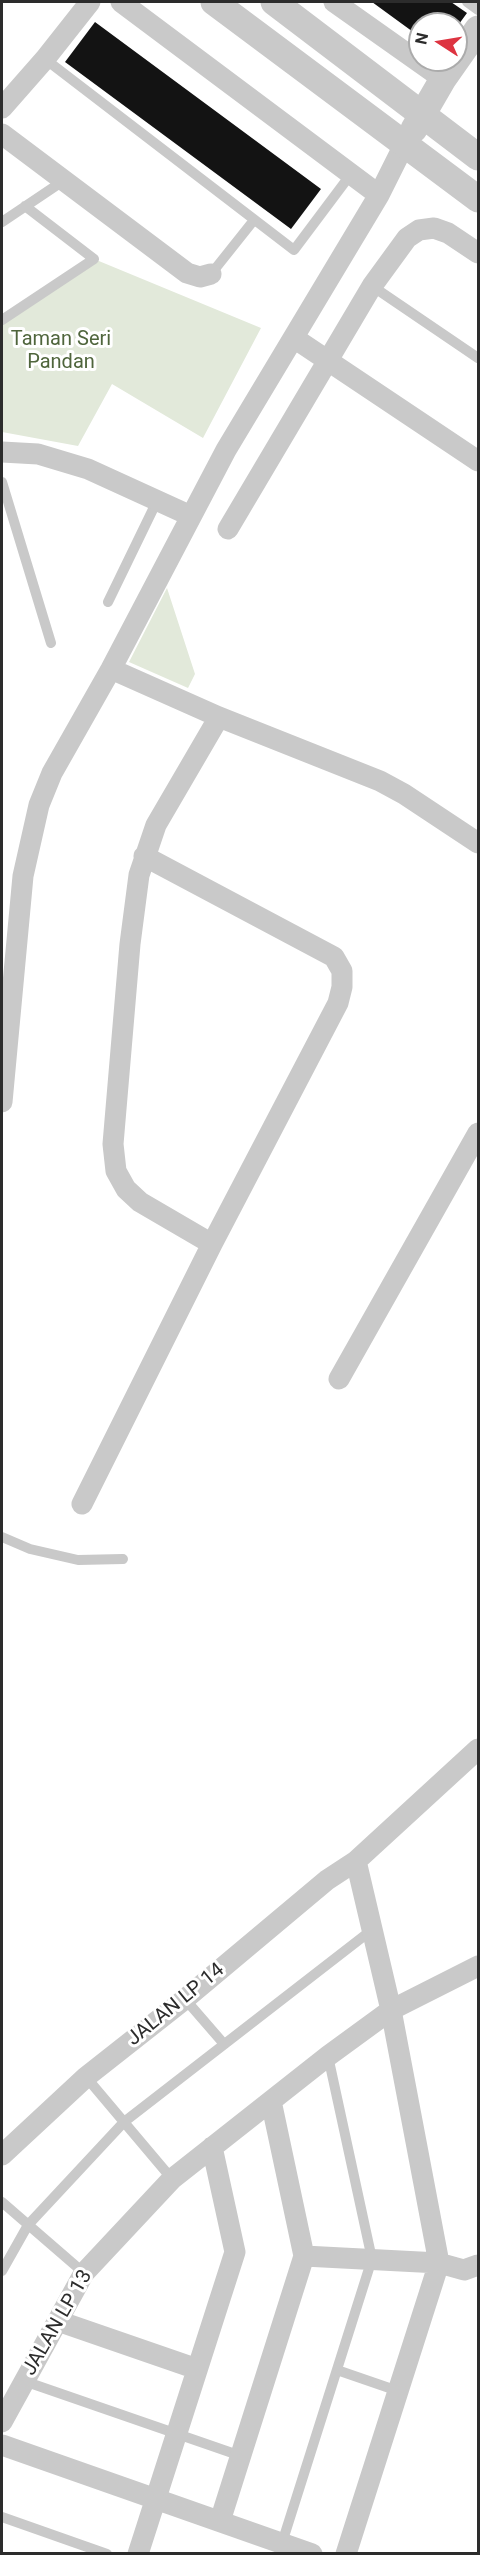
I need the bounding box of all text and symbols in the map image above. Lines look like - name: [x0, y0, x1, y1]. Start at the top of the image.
- north arrow: [408, 12, 468, 72]
- text: N: [411, 31, 432, 46]
- park label: Taman Seri Pandan: [11, 328, 111, 375]
- street label: JALAN LP 14: [123, 1959, 229, 2051]
- street label: JALAN LP 13: [18, 2266, 98, 2380]

